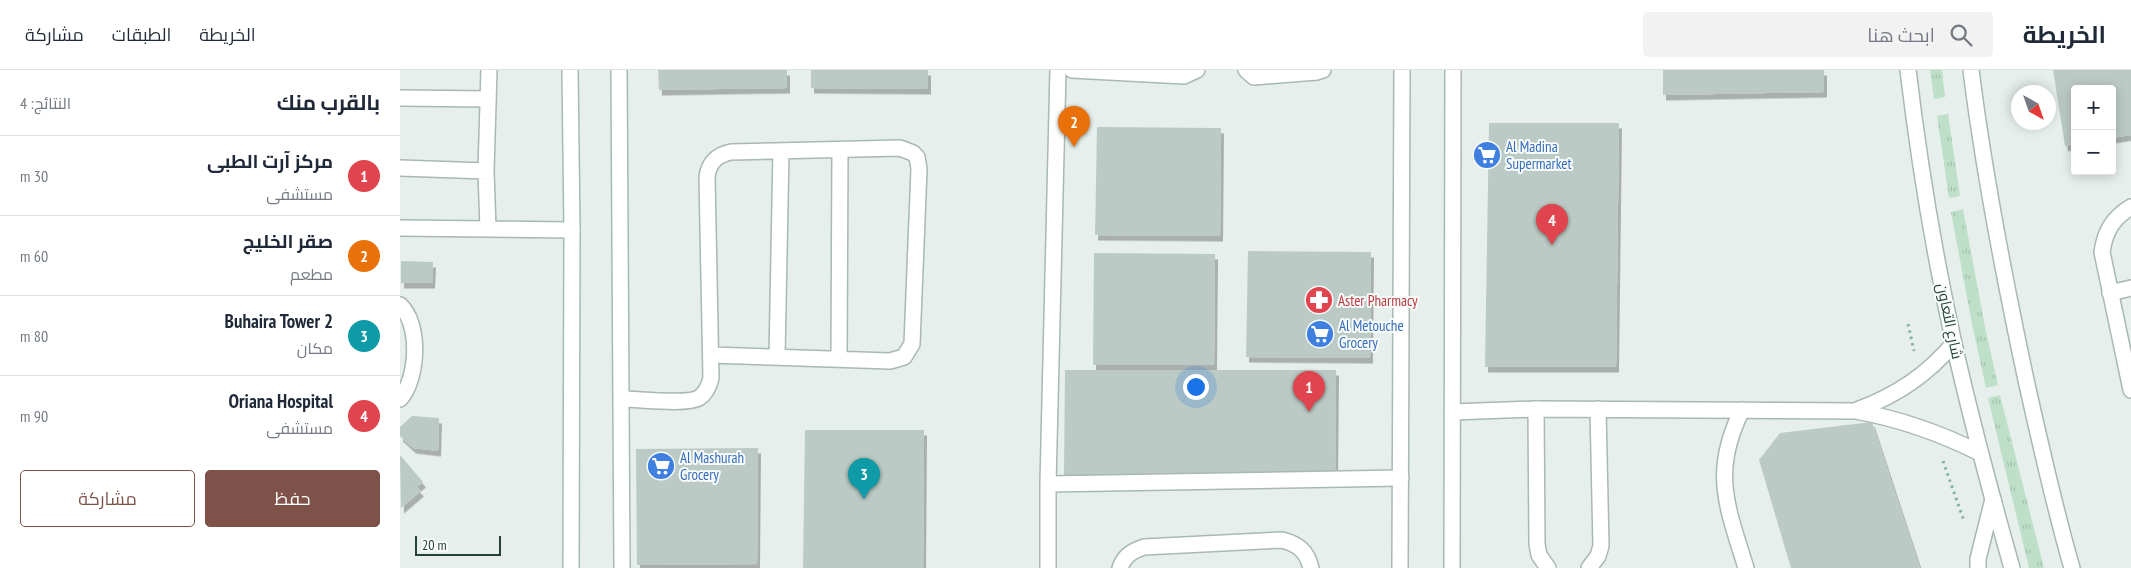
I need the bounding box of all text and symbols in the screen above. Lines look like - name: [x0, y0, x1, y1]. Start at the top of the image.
- search box: [1643, 12, 1993, 57]
- text: الخريطة: [2023, 19, 2106, 50]
- icon: search: [1947, 21, 1975, 49]
- text: مشاركة: [25, 23, 84, 46]
- text: الطبقات: [112, 23, 171, 46]
- text: الخريطة: [199, 23, 256, 46]
- text: ابحث هنا: [1867, 23, 1935, 47]
- north arrow: [2011, 85, 2056, 130]
- map controls: [2071, 85, 2116, 175]
- button: +: [2071, 85, 2116, 130]
- text: بالقرب منك: [277, 89, 380, 116]
- text: النتائج: 4: [20, 93, 71, 113]
- pin: 2: [1058, 106, 1090, 147]
- button: −: [2071, 130, 2116, 175]
- place label: Al Madina Supermarket: [1506, 137, 1572, 173]
- supermarket icon: Al Madina Supermarket: [1472, 140, 1502, 170]
- text: مرکز آرت الطبی: [207, 149, 333, 173]
- text: 30 m: [20, 166, 48, 186]
- text: 1: [360, 166, 368, 186]
- text: مستشفى: [266, 184, 333, 204]
- pin: 4: [1536, 204, 1568, 245]
- text: صقر الخليج: [243, 229, 333, 253]
- text: 60 m: [20, 246, 48, 266]
- text: 2: [360, 246, 368, 266]
- text: مطعم: [290, 264, 333, 284]
- street label: شارع التعاون: [1931, 281, 1967, 361]
- pharmacy icon: Aster Pharmacy: [1304, 285, 1334, 315]
- place label: Aster Pharmacy: [1338, 291, 1418, 310]
- text: Buhaira Tower 2: [225, 309, 333, 333]
- place label: Al Metouche Grocery: [1339, 316, 1404, 352]
- supermarket icon: Al Metouche Grocery: [1305, 319, 1335, 349]
- text: 80 m: [20, 326, 48, 346]
- text: 3: [360, 326, 368, 346]
- text: مكان: [297, 338, 333, 358]
- pin: 1: [1293, 371, 1325, 412]
- your location: [1183, 374, 1209, 400]
- text: Oriana Hospital: [229, 389, 333, 413]
- text: 90 m: [20, 406, 48, 426]
- text: 4: [360, 406, 368, 426]
- text: مستشفى: [266, 418, 333, 438]
- place label: Al Mashurah Grocery: [680, 448, 744, 484]
- supermarket icon: Al Mashurah Grocery: [646, 451, 676, 481]
- pin: 3: [848, 458, 880, 499]
- button: مشاركة: [20, 470, 195, 527]
- button: حفظ: [205, 470, 380, 527]
- scale bar: [415, 533, 501, 556]
- text: 20 m: [422, 536, 447, 554]

